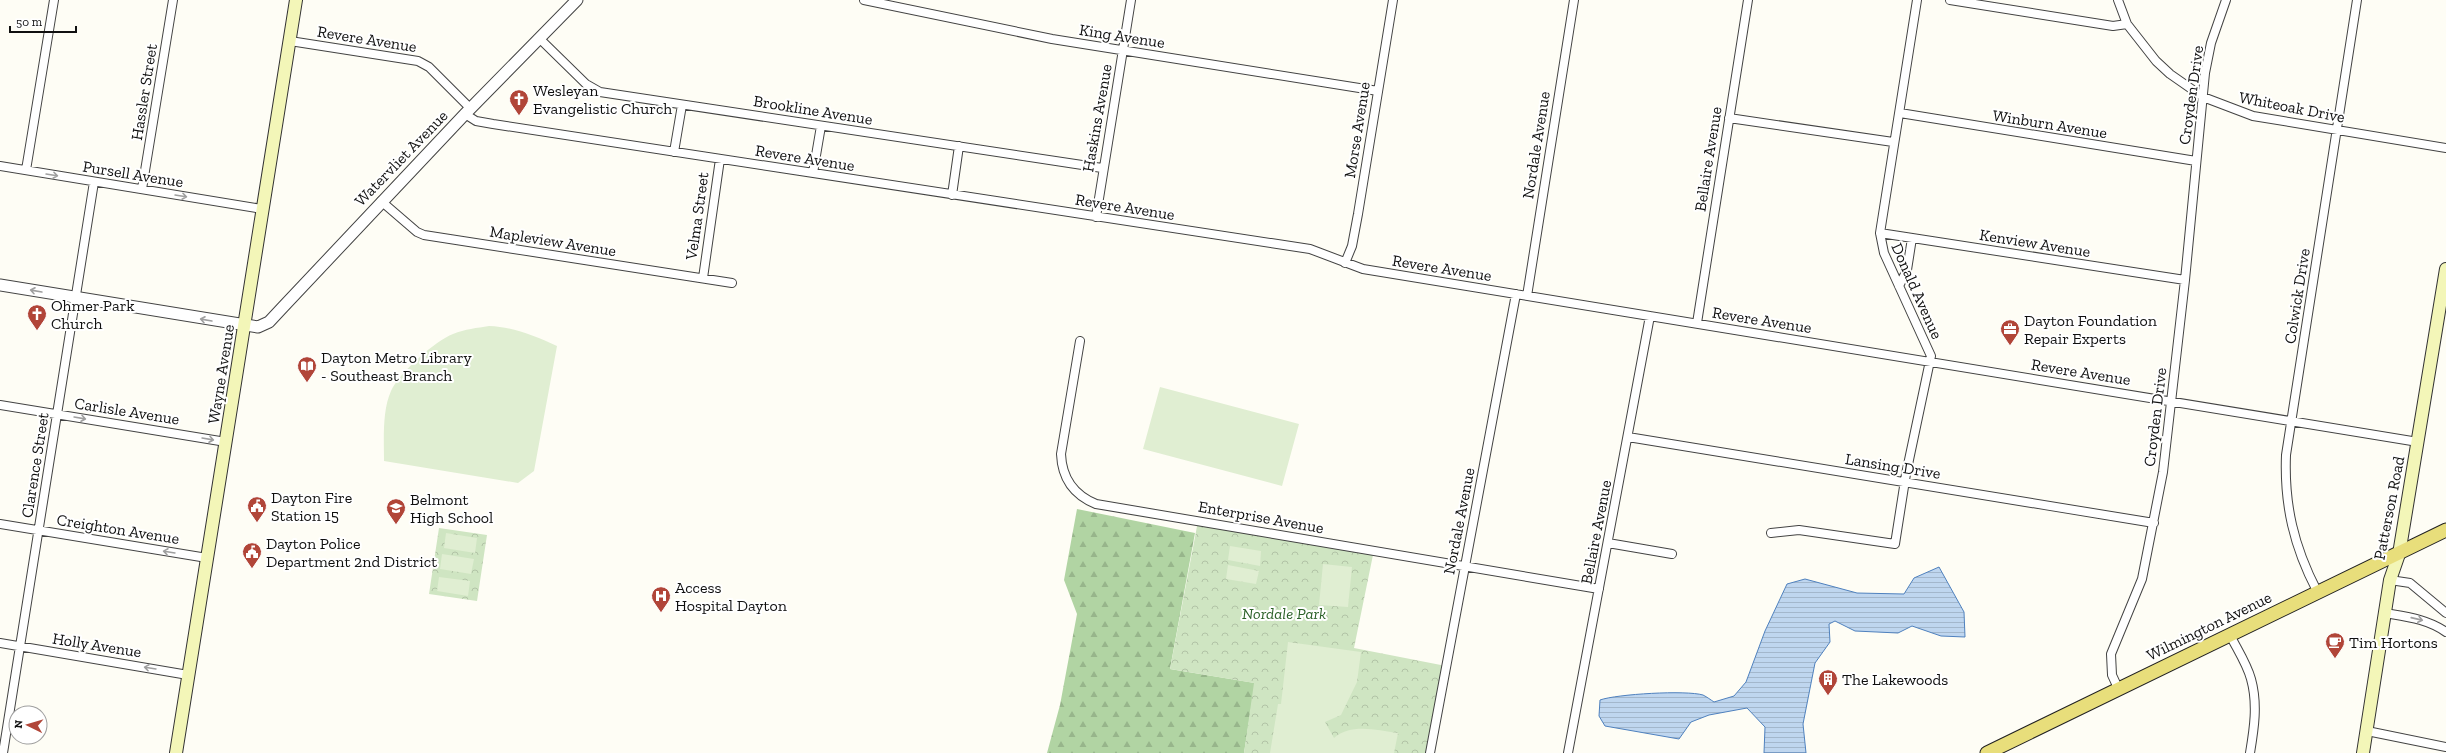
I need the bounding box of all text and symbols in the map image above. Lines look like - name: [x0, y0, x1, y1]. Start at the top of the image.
- scale bar: [10, 8, 76, 34]
- text: 50 m: [16, 15, 43, 29]
- street label: King Avenue: [1078, 20, 1166, 52]
- street label: Revere Avenue: [316, 22, 418, 56]
- street label: Hassler Street: [127, 42, 161, 142]
- street label: Croyden Drive: [2175, 44, 2207, 146]
- street label: Haskins Avenue: [1078, 62, 1116, 174]
- place label: Wesleyan Evangelistic Church: [533, 81, 672, 118]
- street label: Morse Avenue: [1340, 81, 1374, 179]
- street label: Whiteoak Drive: [2237, 87, 2347, 127]
- church icon: Wesleyan Evangelistic Church: [508, 88, 530, 116]
- street label: Nordale Avenue: [1518, 90, 1554, 200]
- street label: Brookline Avenue: [752, 91, 874, 129]
- street label: Bellaire Avenue: [1690, 105, 1726, 213]
- street label: Watervliet Avenue: [350, 106, 452, 210]
- street label: Winburn Avenue: [1991, 106, 2109, 142]
- street label: Revere Avenue: [754, 141, 856, 175]
- street label: Pursell Avenue: [81, 157, 185, 191]
- one-way arrow: [45, 171, 58, 179]
- street label: Velma Street: [681, 171, 713, 262]
- street label: Revere Avenue: [1074, 190, 1176, 224]
- one-way arrow: [174, 192, 187, 200]
- street label: Mapleview Avenue: [488, 222, 618, 260]
- street label: Kenview Avenue: [1978, 225, 2092, 261]
- street label: Donald Avenue: [1887, 240, 1947, 342]
- street label: Colwick Drive: [2280, 247, 2314, 345]
- street label: Revere Avenue: [1391, 251, 1493, 285]
- one-way arrow: [30, 287, 43, 295]
- place label: Ohmer Park Church: [51, 296, 135, 333]
- church icon: Ohmer Park Church: [26, 303, 48, 331]
- street label: Revere Avenue: [1711, 303, 1813, 337]
- place label: Dayton Foundation Repair Experts: [2024, 311, 2158, 348]
- one-way arrow: [200, 315, 213, 323]
- office icon: Dayton Foundation Repair Experts: [1999, 318, 2021, 346]
- street label: Wayne Avenue: [204, 323, 238, 425]
- place label: Dayton Metro Library - Southeast Branch: [321, 348, 472, 385]
- library icon: Dayton Metro Library - Southeast Branch: [296, 355, 318, 383]
- street label: Revere Avenue: [2030, 355, 2132, 389]
- street label: Croyden Drive: [2139, 366, 2171, 468]
- street label: Carlisle Avenue: [73, 393, 181, 429]
- street label: Clarence Street: [17, 411, 53, 519]
- one-way arrow: [73, 414, 86, 422]
- one-way arrow: [201, 435, 214, 443]
- street label: Lansing Drive: [1844, 449, 1942, 483]
- street label: Patterson Road: [2370, 454, 2408, 562]
- street label: Nordale Avenue: [1439, 466, 1479, 576]
- street label: Bellaire Avenue: [1577, 478, 1615, 586]
- place label: Dayton Fire Station 15: [271, 488, 352, 525]
- place label: Belmont High School: [410, 490, 493, 527]
- public building icon: Dayton Fire Station 15: [246, 495, 268, 523]
- school or university icon: Belmont High School: [385, 497, 407, 525]
- street label: Enterprise Avenue: [1197, 497, 1325, 537]
- street label: Creighton Avenue: [55, 510, 181, 548]
- place label: Dayton Police Department 2nd District: [266, 534, 437, 571]
- public building icon: Dayton Police Department 2nd District: [241, 541, 263, 569]
- one-way arrow: [163, 548, 176, 556]
- place label: Access Hospital Dayton: [675, 578, 788, 615]
- hospital icon: Access Hospital Dayton: [650, 585, 672, 613]
- street label: Wilmington Avenue: [2143, 587, 2275, 665]
- park label: Nordale Park: [1242, 604, 1326, 623]
- one-way arrow: [2410, 615, 2423, 623]
- street label: Holly Avenue: [51, 629, 143, 661]
- cafe icon: Tim Hortons: [2324, 631, 2346, 659]
- place label: Tim Hortons: [2349, 633, 2438, 652]
- one-way arrow: [144, 664, 157, 672]
- building icon: The Lakewoods: [1817, 668, 1839, 696]
- place label: The Lakewoods: [1842, 670, 1948, 689]
- north arrow: [8, 705, 48, 745]
- text: N: [12, 719, 25, 729]

